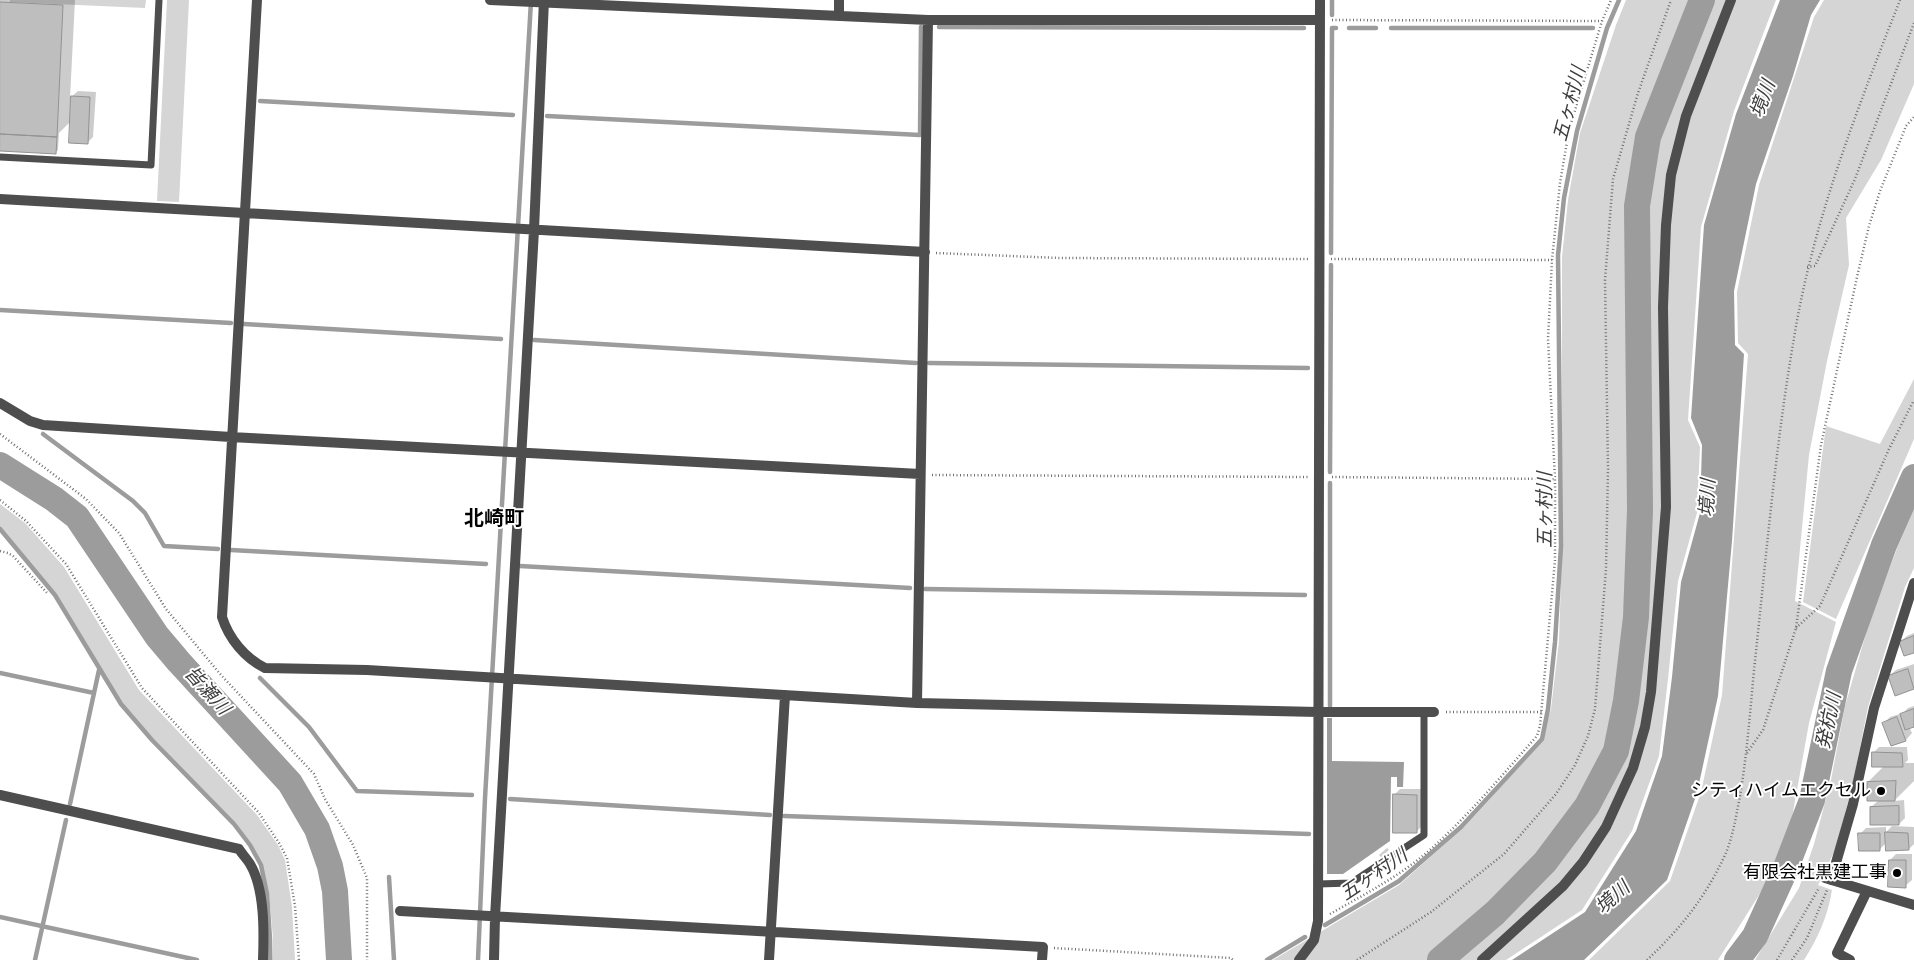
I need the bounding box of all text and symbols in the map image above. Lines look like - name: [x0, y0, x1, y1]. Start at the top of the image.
- water label: 五ヶ村川: [1549, 64, 1591, 144]
- water label: 境川: [1746, 77, 1780, 121]
- water label: 五ヶ村川: [1534, 472, 1556, 548]
- water label: 境川: [1696, 478, 1720, 518]
- district label: 北崎町: [464, 507, 524, 531]
- water label: 皆瀬川: [179, 662, 235, 720]
- water label: 発杭川: [1812, 691, 1846, 751]
- place label: シティハイムエクセル: [1691, 780, 1871, 802]
- marker: シティハイムエクセル: [1875, 785, 1887, 797]
- water label: 五ヶ村川: [1336, 844, 1412, 906]
- place label: 有限会社黒建工事: [1743, 862, 1887, 884]
- marker: 有限会社黒建工事: [1891, 867, 1903, 879]
- water label: 境川: [1591, 877, 1635, 919]

